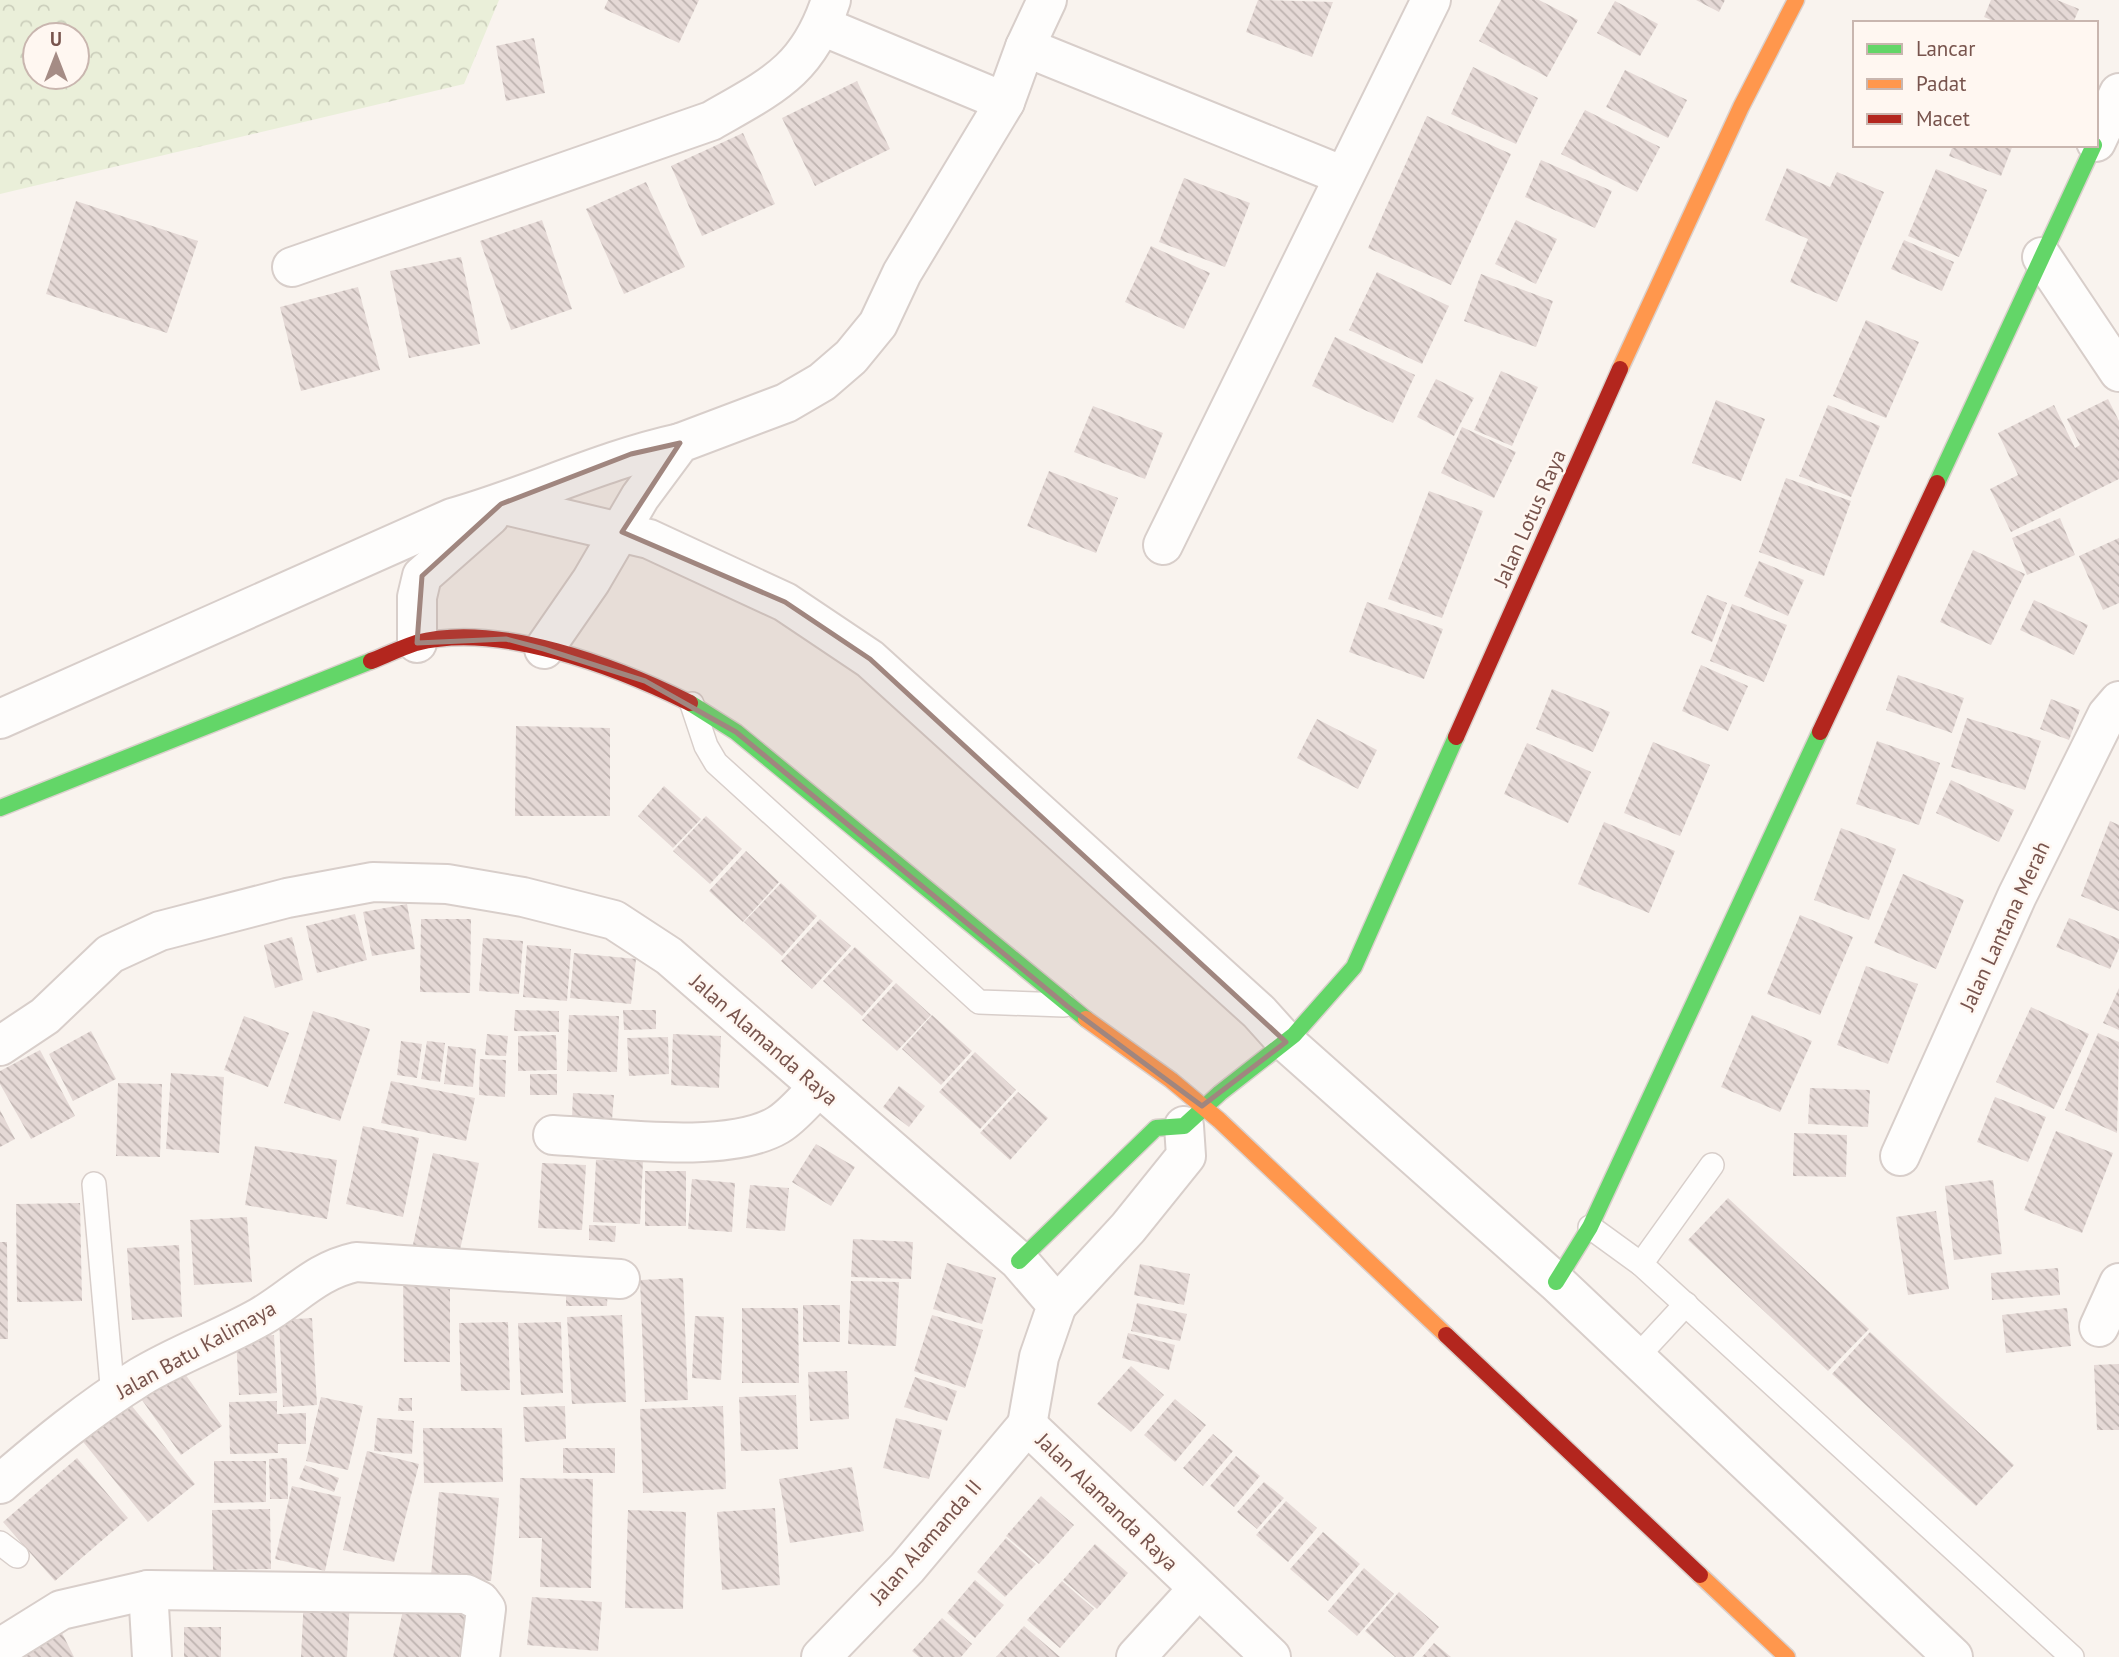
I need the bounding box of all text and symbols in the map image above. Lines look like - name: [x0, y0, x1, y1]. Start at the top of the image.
- north arrow: [21, 21, 91, 91]
- legend: [1853, 21, 2098, 147]
- text: U: [50, 27, 62, 51]
- text: Lancar: [1916, 35, 1975, 62]
- text: Padat: [1916, 70, 1966, 97]
- text: Macet: [1916, 105, 1970, 132]
- street label: Jalan Lotus Raya: [1487, 445, 1572, 591]
- street label: Jalan Lantana Merah: [1953, 837, 2056, 1016]
- street label: Jalan Alamanda Raya: [684, 967, 844, 1111]
- street label: Jalan Batu Kalimaya: [110, 1294, 281, 1405]
- street label: Jalan Alamanda Raya: [1030, 1426, 1184, 1576]
- street label: Jalan Alamanda II: [863, 1474, 987, 1610]

